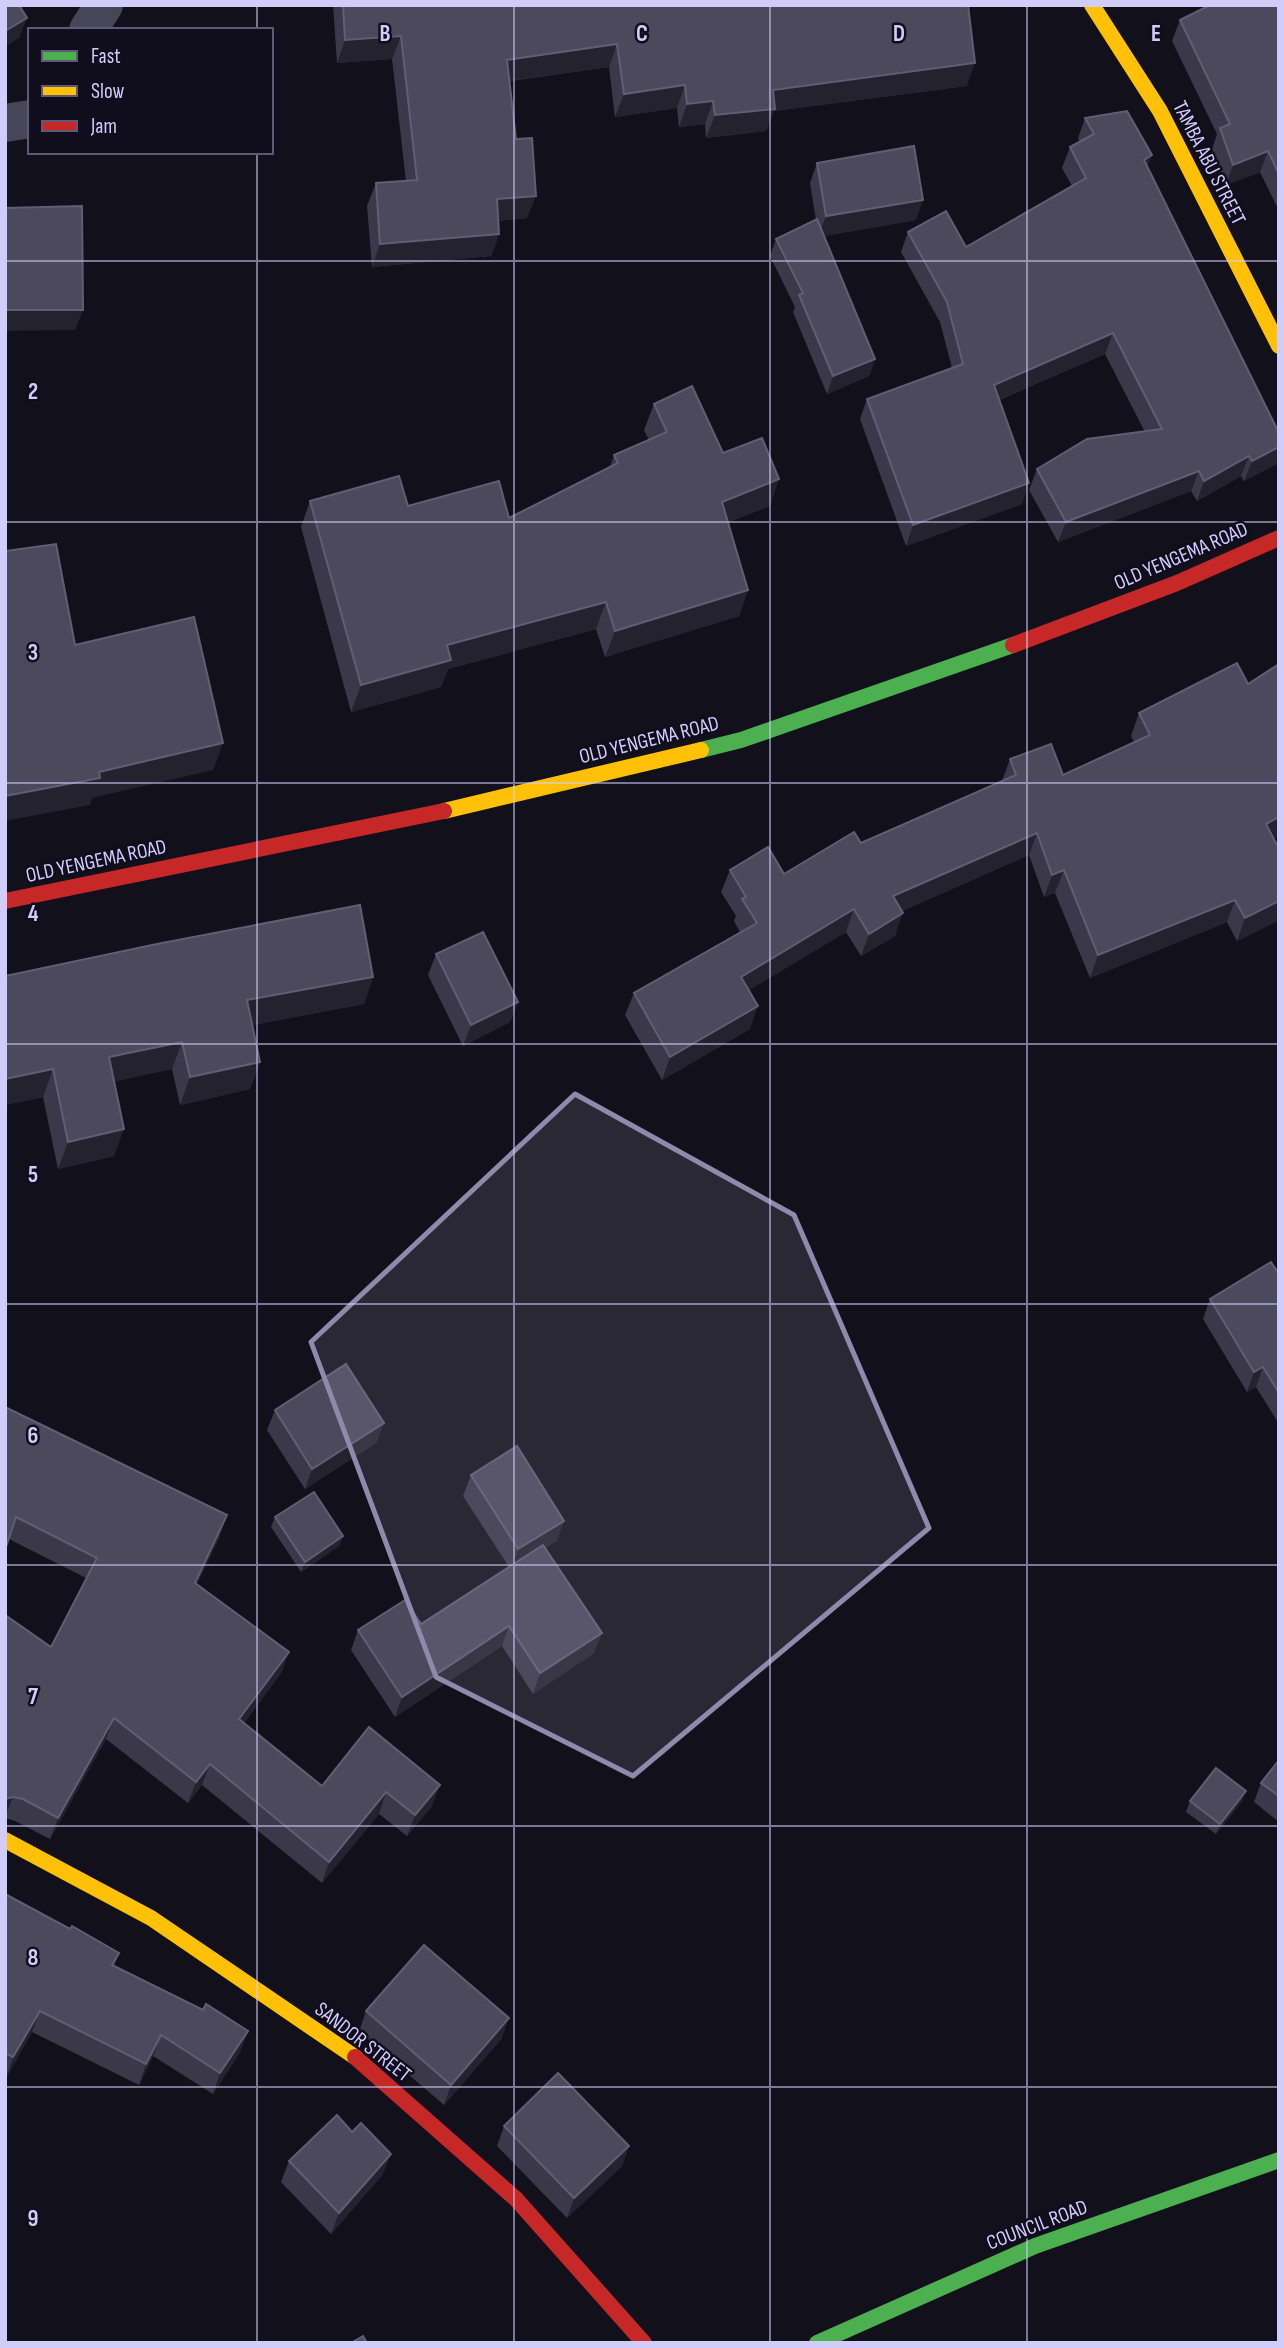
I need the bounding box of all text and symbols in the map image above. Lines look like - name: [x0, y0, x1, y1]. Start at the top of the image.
- text: B: [380, 20, 391, 48]
- text: C: [636, 20, 648, 48]
- text: D: [893, 20, 905, 48]
- text: E: [1151, 20, 1161, 48]
- legend: [28, 28, 273, 154]
- text: Fast: [91, 44, 121, 69]
- text: Slow: [91, 79, 125, 104]
- street label: TAMBA ABU STREET: [1167, 97, 1251, 230]
- text: Jam: [90, 114, 117, 139]
- text: 2: [28, 378, 38, 406]
- street label: OLD YENGEMA ROAD: [1110, 517, 1252, 595]
- text: 3: [28, 639, 38, 667]
- street label: OLD YENGEMA ROAD: [577, 711, 721, 769]
- street label: OLD YENGEMA ROAD: [23, 834, 169, 888]
- text: 4: [28, 900, 39, 928]
- text: 5: [28, 1161, 38, 1189]
- text: 6: [28, 1422, 38, 1450]
- text: 7: [28, 1683, 38, 1711]
- text: 8: [28, 1944, 39, 1972]
- street label: SANDOR STREET: [310, 1997, 417, 2088]
- street label: COUNCIL ROAD: [983, 2194, 1091, 2256]
- text: 9: [28, 2205, 38, 2233]

